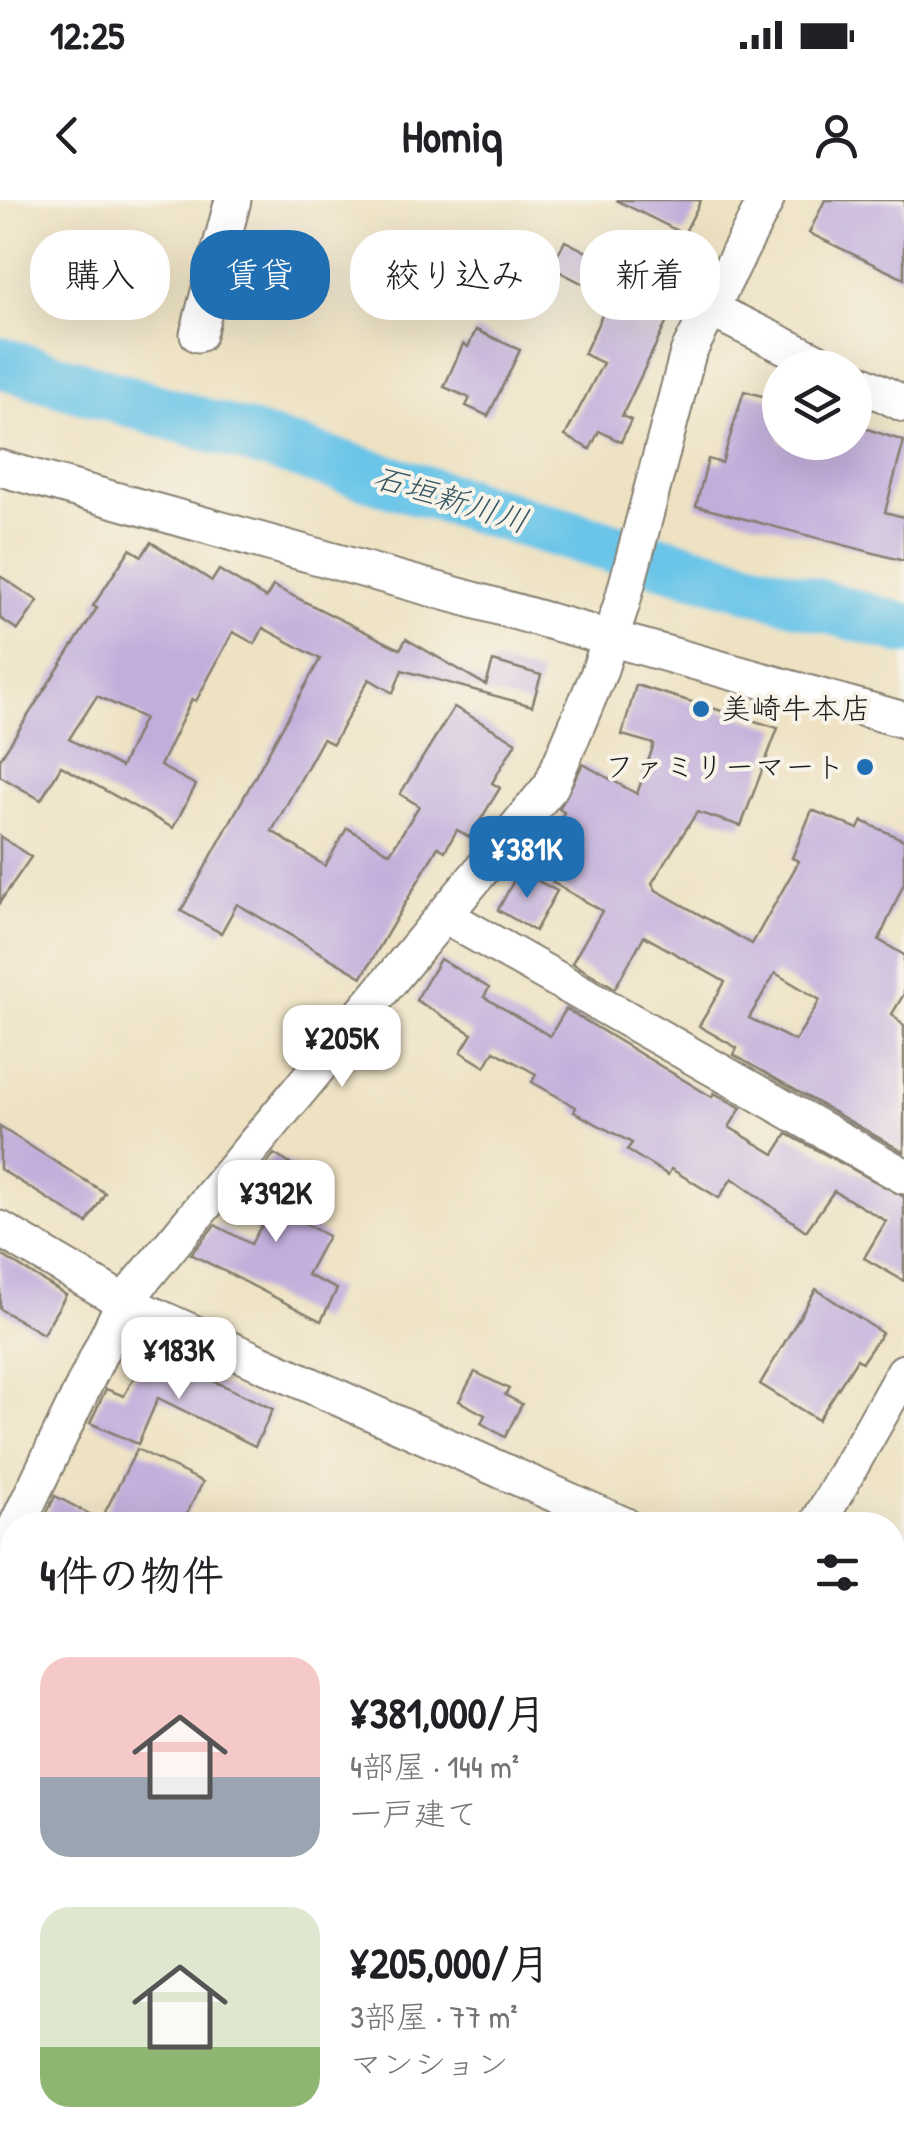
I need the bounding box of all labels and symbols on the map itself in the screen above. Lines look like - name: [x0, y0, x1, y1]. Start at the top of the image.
- water label: 石垣新川川: [368, 455, 534, 542]
- place label: 美崎牛本店: [721, 688, 871, 728]
- marker: 美崎牛本店: [690, 698, 712, 720]
- place label: ファミリーマート: [604, 746, 845, 786]
- marker: ファミリーマート: [854, 756, 876, 778]
- pin: ¥381K: [457, 816, 597, 901]
- pin: ¥205K: [272, 1005, 412, 1090]
- pin: ¥392K: [206, 1160, 346, 1245]
- pin: ¥183K: [109, 1317, 249, 1402]

